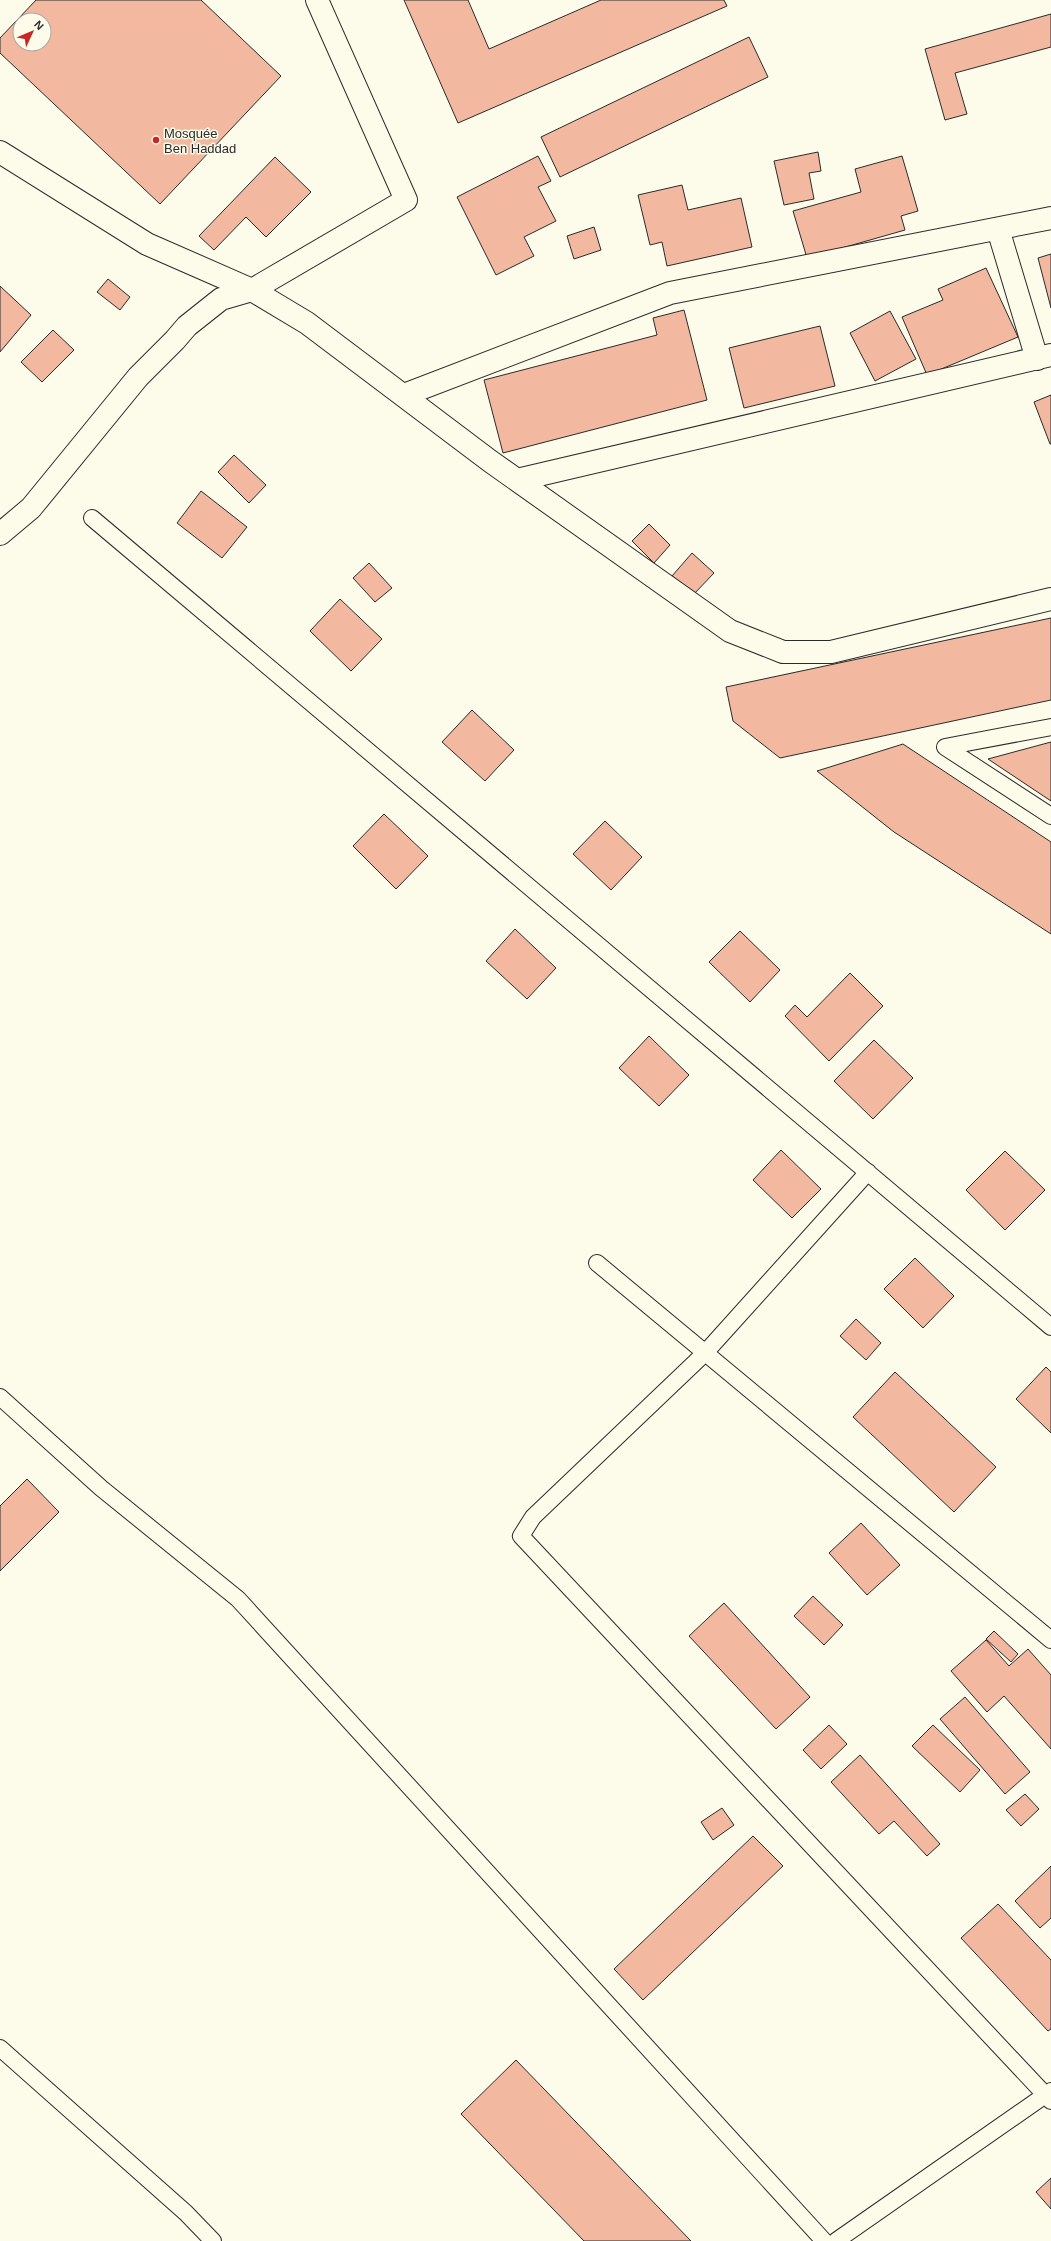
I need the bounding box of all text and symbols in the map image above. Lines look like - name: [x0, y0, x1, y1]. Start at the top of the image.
- north arrow: [12, 12, 52, 52]
- text: N: [32, 18, 46, 32]
- place label: Mosquée Ben Haddad: [164, 126, 236, 156]
- marker: Mosquée Ben Haddad: [151, 135, 161, 145]

